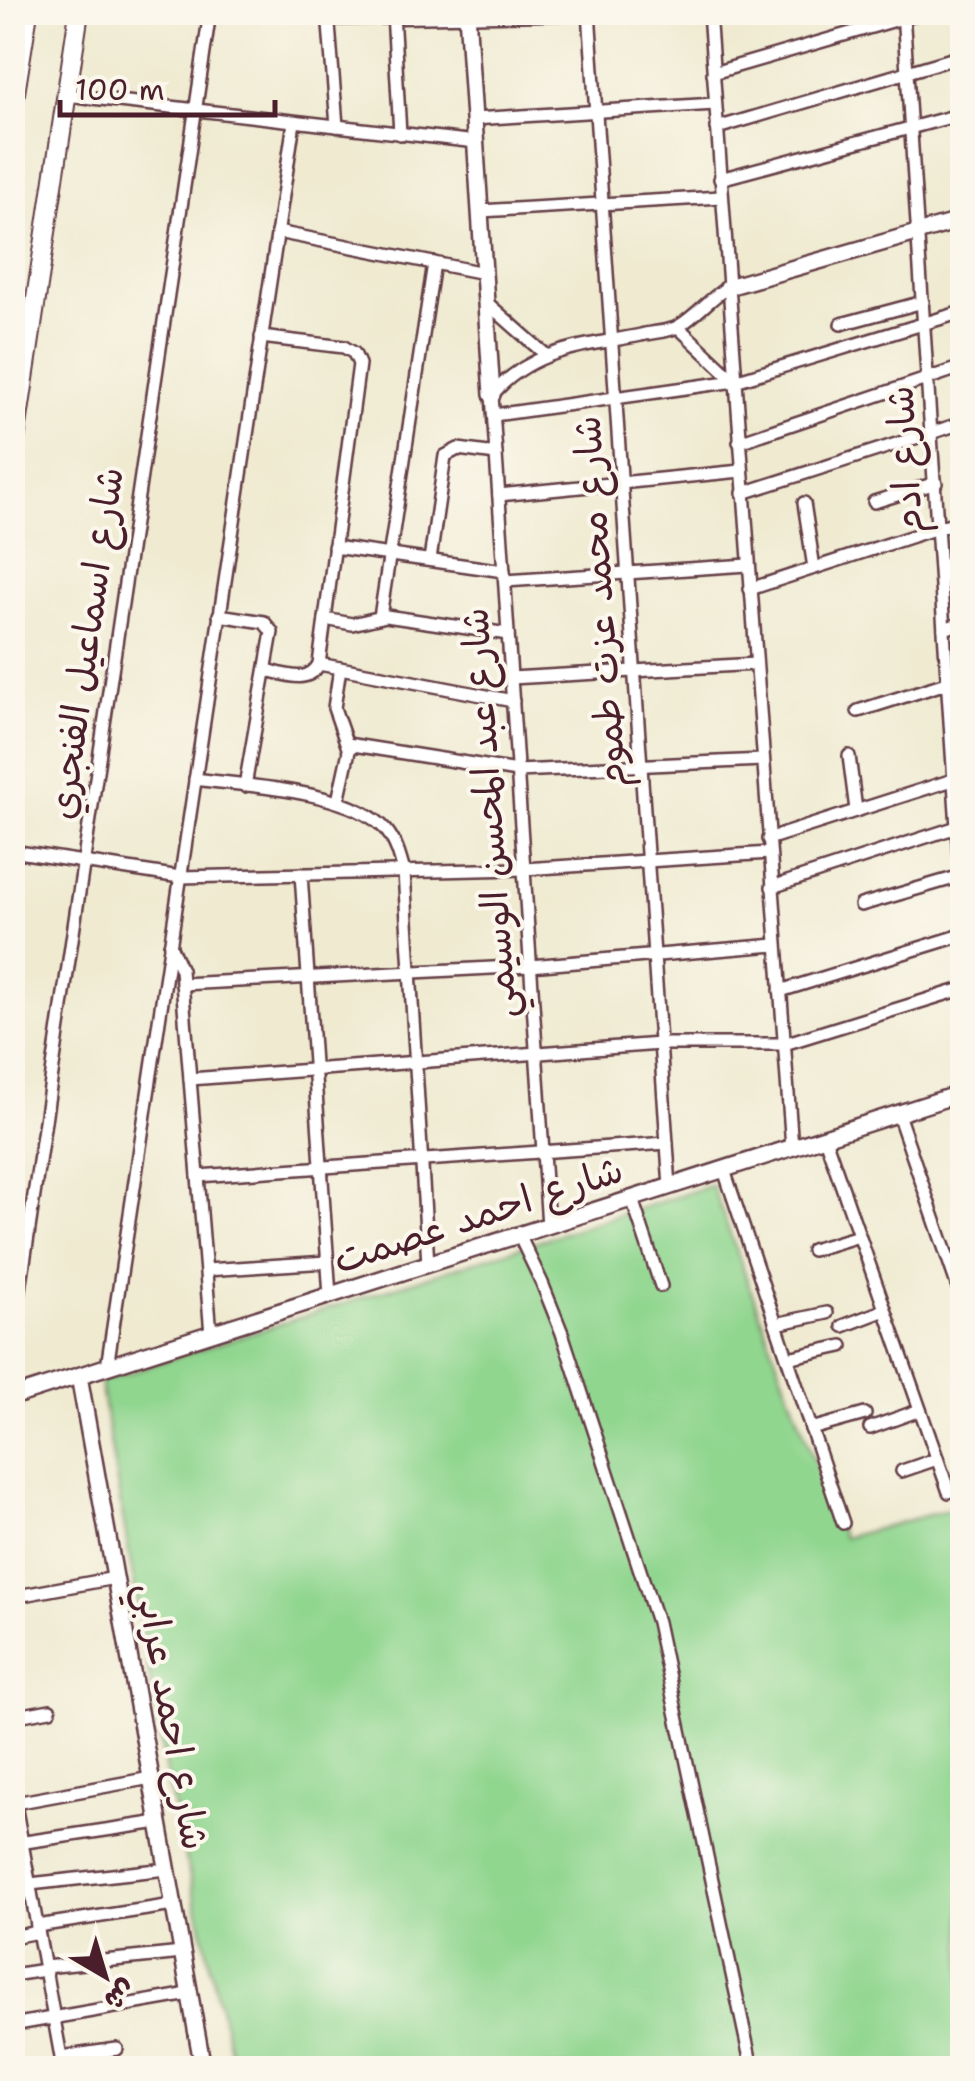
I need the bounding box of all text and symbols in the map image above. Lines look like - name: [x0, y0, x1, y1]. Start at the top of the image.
- scale bar: [60, 55, 275, 117]
- text: 100 m: [75, 69, 165, 110]
- street label: شارع ادم: [873, 384, 939, 536]
- street label: شارع محمد عزت طموم: [561, 414, 641, 790]
- street label: شارع اسماعيل الفنجري: [35, 464, 137, 823]
- street label: شارع عبد المحسن الوسيمي: [448, 605, 536, 1020]
- street label: شارع احمد عصمت: [327, 1143, 630, 1287]
- street label: شارع احمد عرابي: [116, 1578, 222, 1855]
- north arrow: [55, 1926, 155, 2026]
- text: ش: [97, 1971, 144, 2020]

